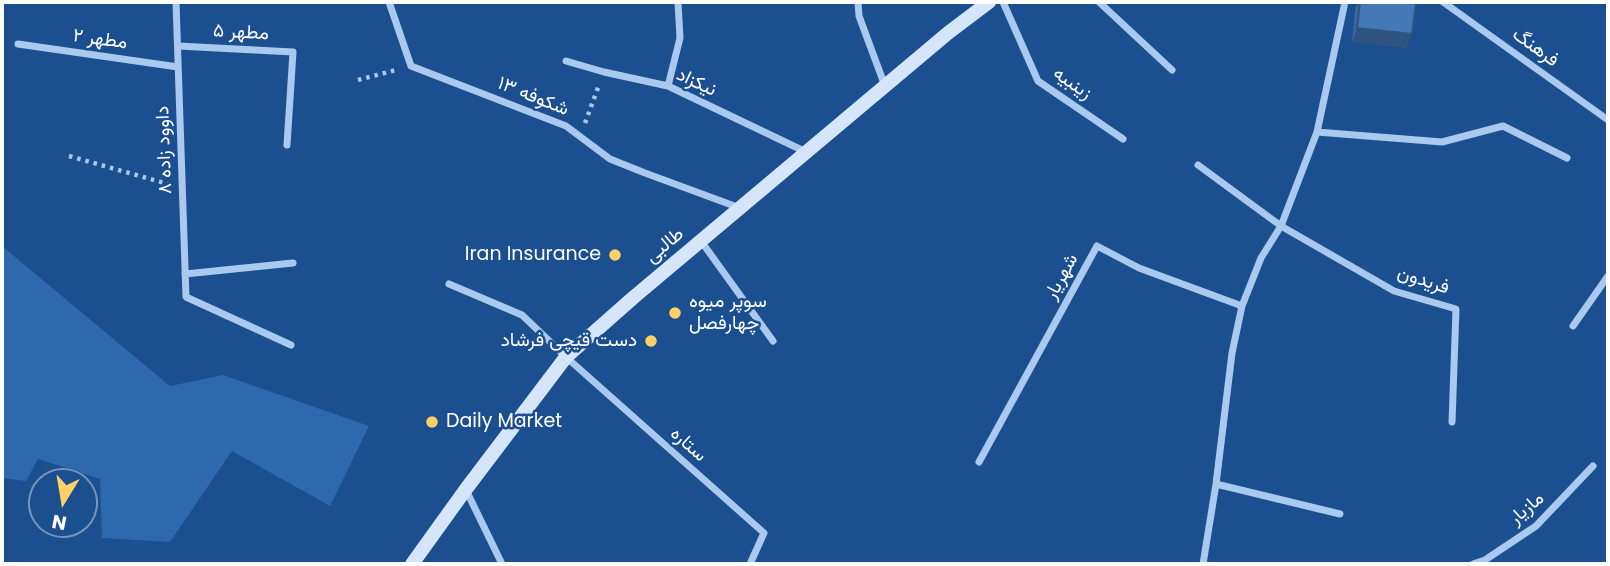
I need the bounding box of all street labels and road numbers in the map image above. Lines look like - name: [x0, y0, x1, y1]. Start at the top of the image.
- street label: مطهر ۵: [212, 20, 270, 46]
- street label: فرهنگ: [1507, 23, 1563, 73]
- street label: مطهر ۲: [71, 25, 129, 55]
- street label: زینبیه: [1048, 63, 1096, 105]
- street label: نیکزاد: [672, 64, 720, 102]
- street label: شکوفه ۱۳: [494, 72, 572, 122]
- street label: داوود زاده ۸: [152, 105, 178, 195]
- street label: طالبی: [641, 223, 689, 269]
- street label: شهریار: [1040, 250, 1084, 304]
- street label: فریدون: [1394, 262, 1452, 300]
- street label: ستاره: [665, 423, 711, 467]
- street label: مازیار: [1505, 488, 1549, 530]

